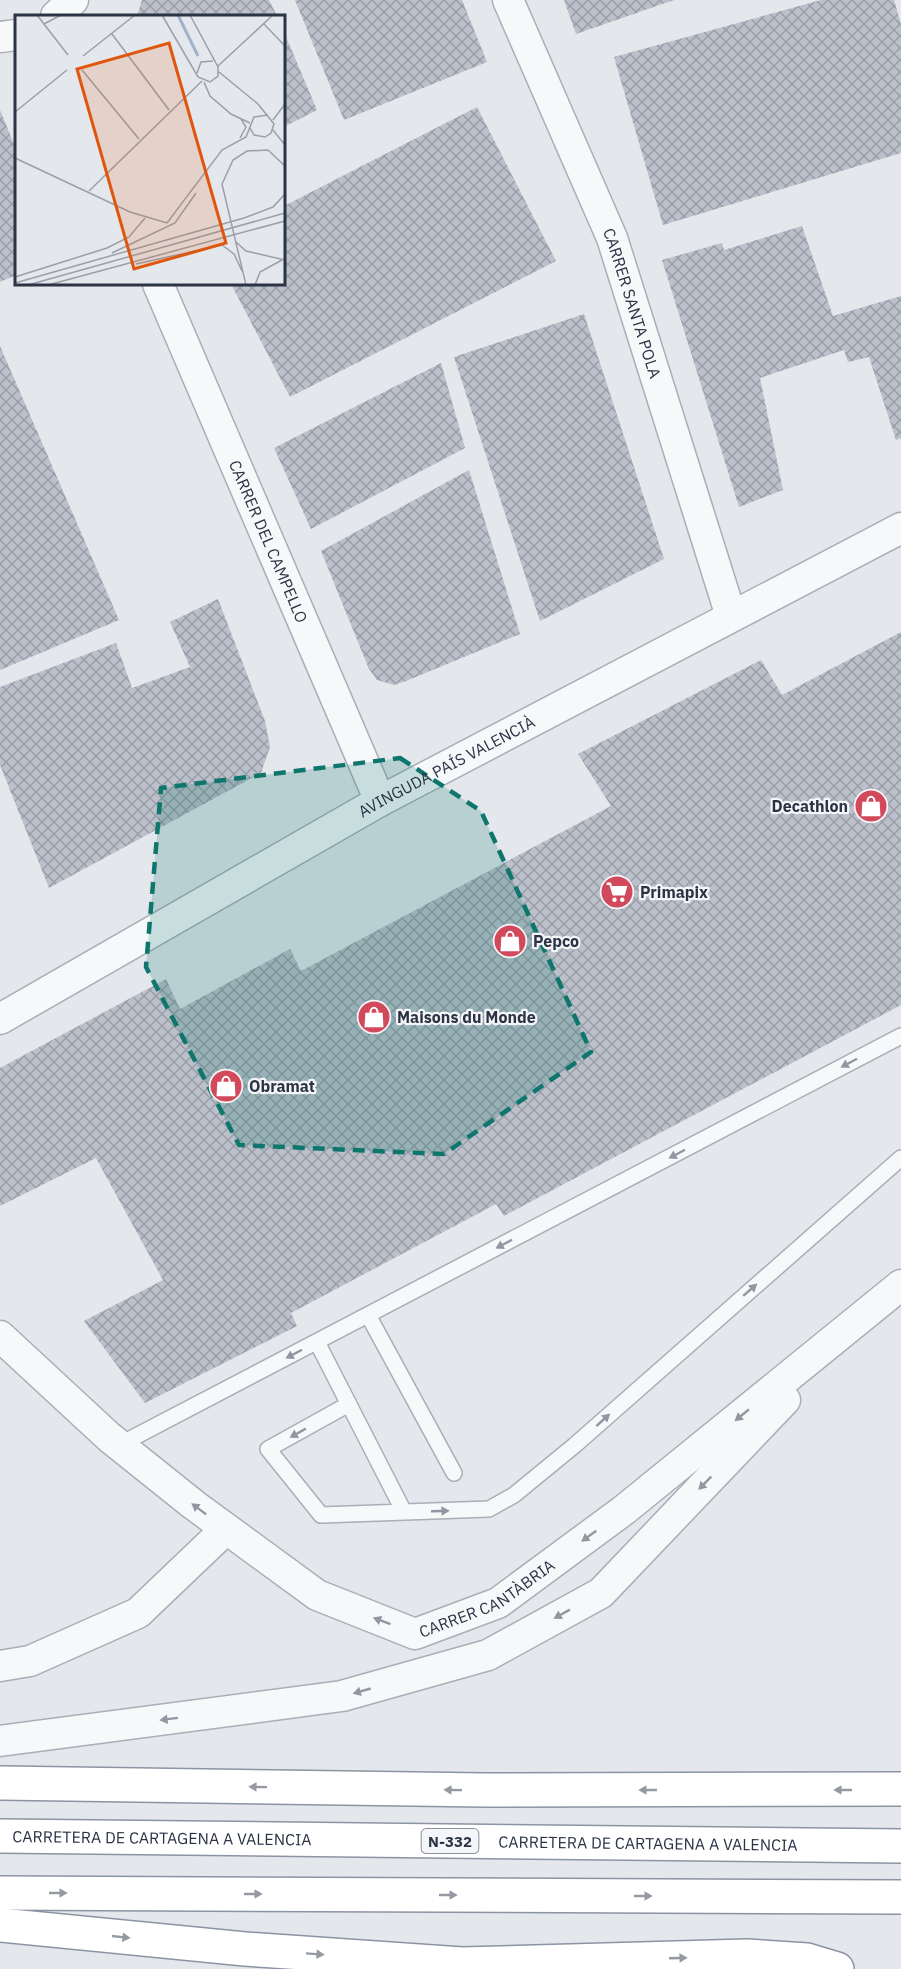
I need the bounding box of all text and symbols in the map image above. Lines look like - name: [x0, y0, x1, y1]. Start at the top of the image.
- inset map: [15, 15, 285, 285]
- street label: CARRER SANTA POLA: [599, 225, 666, 381]
- street label: CARRER DEL CAMPELLO: [225, 457, 312, 626]
- street label: AVINGUDA PAÍS VALENCIÀ: [355, 711, 538, 821]
- shop icon: Decathlon: [853, 788, 889, 824]
- place label: Decathlon: [772, 796, 848, 816]
- supermarket icon: Primapix: [599, 874, 635, 910]
- place label: Primapix: [640, 882, 708, 902]
- shop icon: Pepco: [492, 923, 528, 959]
- place label: Pepco: [533, 931, 579, 951]
- shop icon: Maisons du Monde: [356, 999, 392, 1035]
- place label: Maisons du Monde: [397, 1007, 536, 1027]
- one-way arrow: [840, 1058, 857, 1068]
- shop icon: Obramat: [208, 1068, 244, 1104]
- place label: Obramat: [249, 1076, 315, 1096]
- one-way arrow: [668, 1149, 685, 1159]
- one-way arrow: [495, 1239, 512, 1249]
- one-way arrow: [742, 1283, 757, 1297]
- one-way arrow: [285, 1349, 302, 1359]
- one-way arrow: [734, 1408, 750, 1421]
- one-way arrow: [596, 1413, 611, 1427]
- one-way arrow: [289, 1427, 306, 1437]
- one-way arrow: [698, 1476, 712, 1491]
- one-way arrow: [191, 1503, 207, 1515]
- one-way arrow: [430, 1507, 449, 1516]
- one-way arrow: [582, 1530, 598, 1542]
- street label: CARRER CANTÀBRIA: [416, 1555, 558, 1642]
- one-way arrow: [553, 1609, 570, 1619]
- one-way arrow: [373, 1615, 391, 1625]
- one-way arrow: [353, 1687, 371, 1696]
- one-way arrow: [160, 1714, 179, 1724]
- one-way arrow: [248, 1782, 267, 1792]
- one-way arrow: [443, 1785, 462, 1795]
- one-way arrow: [638, 1785, 657, 1795]
- one-way arrow: [833, 1785, 852, 1795]
- street label: CARRETERA DE CARTAGENA A VALENCIA: [12, 1826, 312, 1849]
- road number: N-332: [422, 1829, 478, 1853]
- street label: CARRETERA DE CARTAGENA A VALENCIA: [498, 1832, 798, 1855]
- one-way arrow: [49, 1888, 68, 1898]
- one-way arrow: [244, 1889, 263, 1899]
- one-way arrow: [439, 1890, 458, 1900]
- one-way arrow: [634, 1891, 653, 1901]
- one-way arrow: [111, 1932, 130, 1942]
- one-way arrow: [306, 1949, 325, 1959]
- one-way arrow: [668, 1953, 687, 1963]

